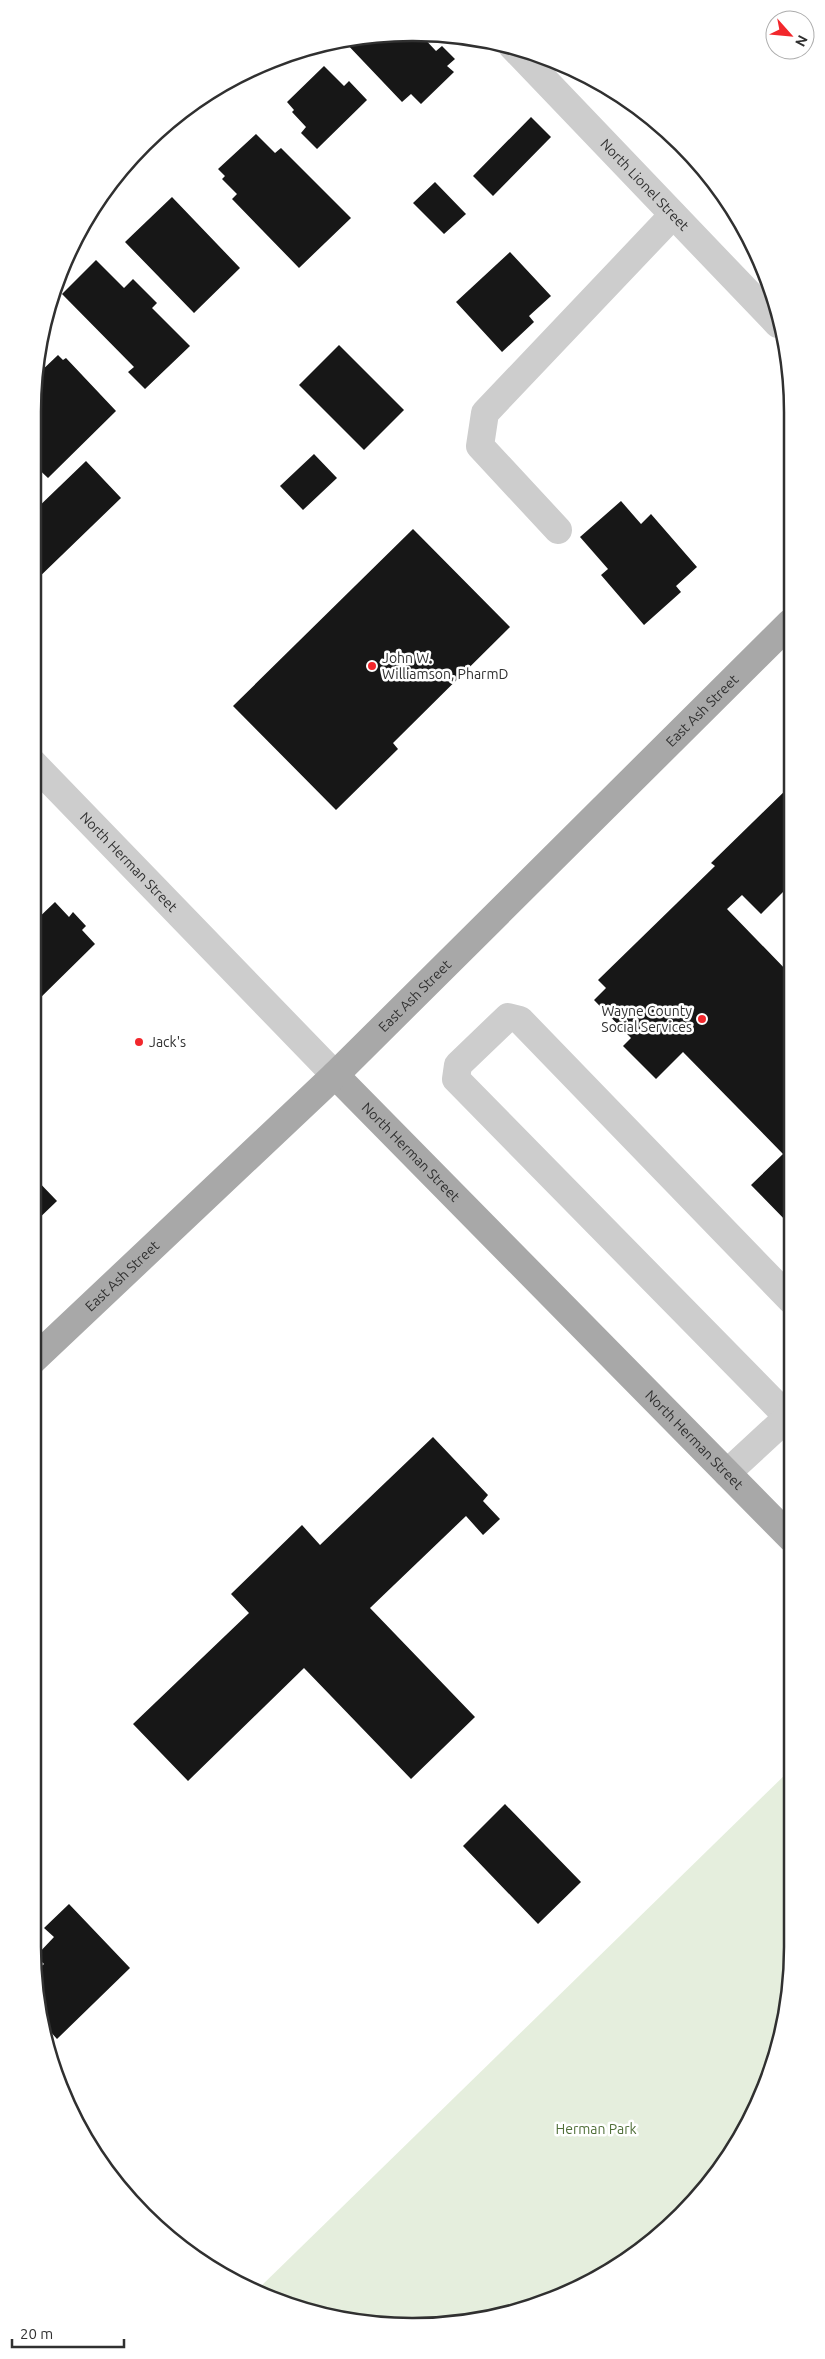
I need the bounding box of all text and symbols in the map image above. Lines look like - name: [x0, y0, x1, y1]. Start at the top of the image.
- north arrow: [765, 10, 815, 60]
- text: N: [792, 33, 811, 49]
- street label: North Lionel Street: [597, 136, 693, 234]
- place label: John W. Williamson, PharmD: [382, 650, 509, 682]
- marker: John W. Williamson, PharmD: [366, 660, 378, 672]
- street label: East Ash Street: [662, 671, 742, 750]
- street label: North Herman Street: [77, 809, 181, 915]
- street label: East Ash Street: [375, 956, 455, 1035]
- place label: Wayne County Social Services: [601, 1003, 692, 1035]
- marker: Wayne County Social Services: [696, 1013, 708, 1025]
- place label: Jack's: [149, 1034, 186, 1050]
- marker: Jack's: [133, 1036, 145, 1048]
- street label: North Herman Street: [359, 1099, 463, 1205]
- street label: East Ash Street: [82, 1237, 163, 1315]
- street label: North Herman Street: [642, 1387, 747, 1493]
- park label: Herman Park: [555, 2121, 637, 2137]
- scale bar: [12, 2316, 125, 2348]
- text: 20 m: [20, 2325, 53, 2342]

